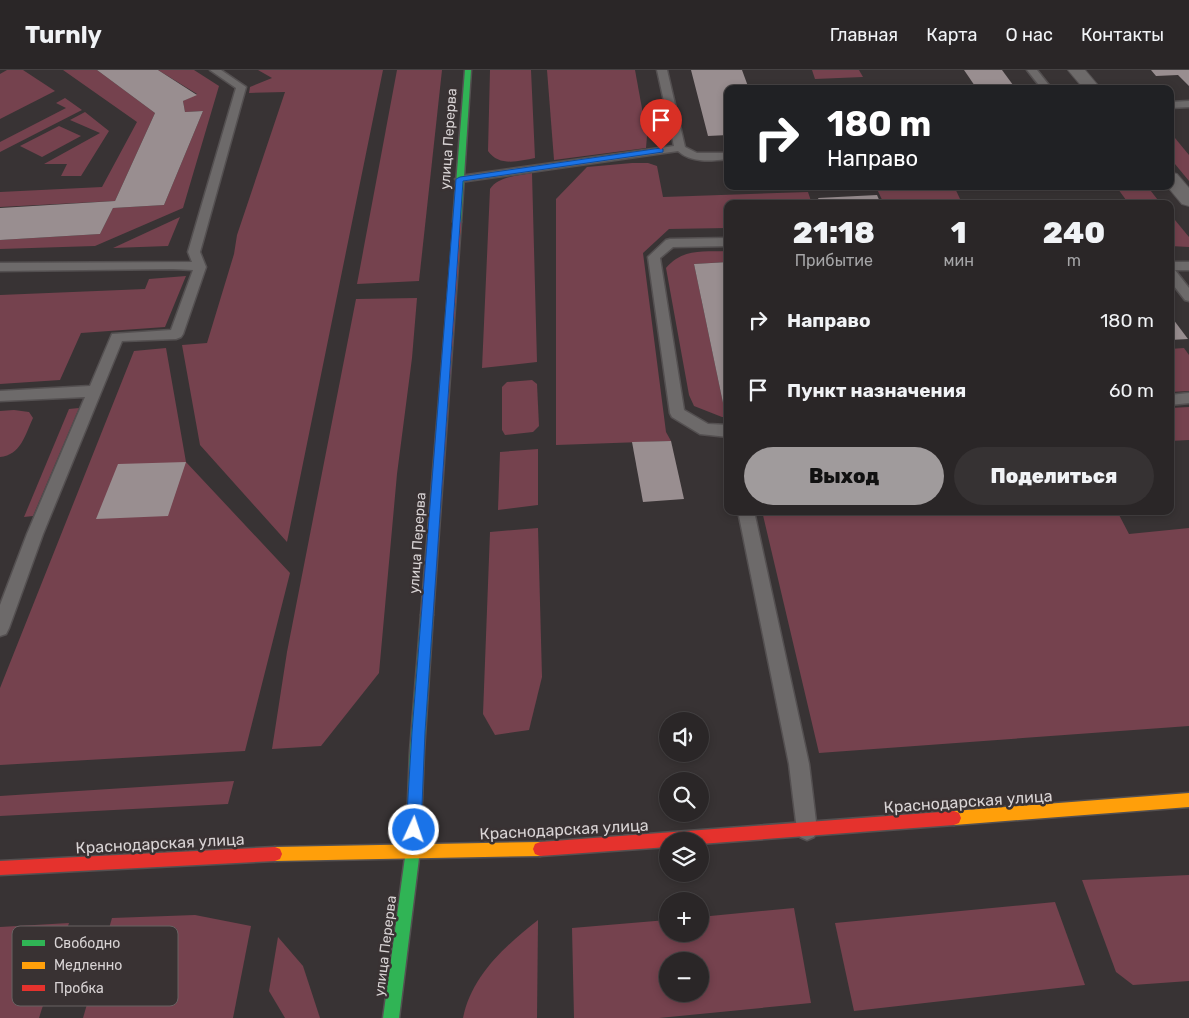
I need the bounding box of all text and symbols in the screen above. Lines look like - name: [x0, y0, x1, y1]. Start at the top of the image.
- text: Turnly: [25, 21, 102, 49]
- text: Главная: [830, 24, 898, 46]
- text: Карта: [926, 24, 978, 46]
- text: О нас: [1006, 24, 1053, 46]
- text: Контакты: [1081, 24, 1164, 46]
- street label: улица Перерва: [436, 88, 461, 190]
- pin: [640, 99, 682, 150]
- text: 180 m: [827, 103, 931, 145]
- icon: right: [744, 105, 809, 170]
- icon: arrive: [647, 106, 675, 134]
- text: Направо: [827, 145, 918, 172]
- text: 21:18: [793, 215, 875, 251]
- text: 1: [951, 215, 967, 251]
- text: 240: [1043, 215, 1105, 251]
- text: Прибытие: [795, 251, 873, 270]
- text: мин: [944, 251, 974, 270]
- text: m: [1067, 251, 1081, 270]
- icon: right: [744, 306, 772, 334]
- text: Направо: [787, 309, 871, 332]
- text: 180 m: [1100, 309, 1154, 332]
- icon: arrive: [744, 376, 772, 404]
- text: Пункт назначения: [787, 379, 966, 402]
- text: 60 m: [1109, 379, 1154, 402]
- button: Выход: [744, 447, 944, 505]
- button: Поделиться: [954, 447, 1154, 505]
- street label: улица Перерва: [405, 492, 430, 594]
- map controls: [659, 712, 709, 1002]
- button: sound: [659, 712, 709, 762]
- button: search: [659, 772, 709, 822]
- street label: Краснодарская улица: [883, 786, 1053, 817]
- position arrow: [387, 803, 439, 855]
- street label: Краснодарская улица: [479, 816, 649, 843]
- street label: Краснодарская улица: [75, 830, 245, 857]
- button: layers: [659, 832, 709, 882]
- button: +: [659, 892, 709, 942]
- street label: улица Перерва: [371, 895, 400, 998]
- legend: [12, 926, 178, 1006]
- text: Свободно: [54, 935, 120, 952]
- button: −: [659, 952, 709, 1002]
- text: Медленно: [54, 957, 122, 974]
- text: Пробка: [54, 980, 104, 997]

